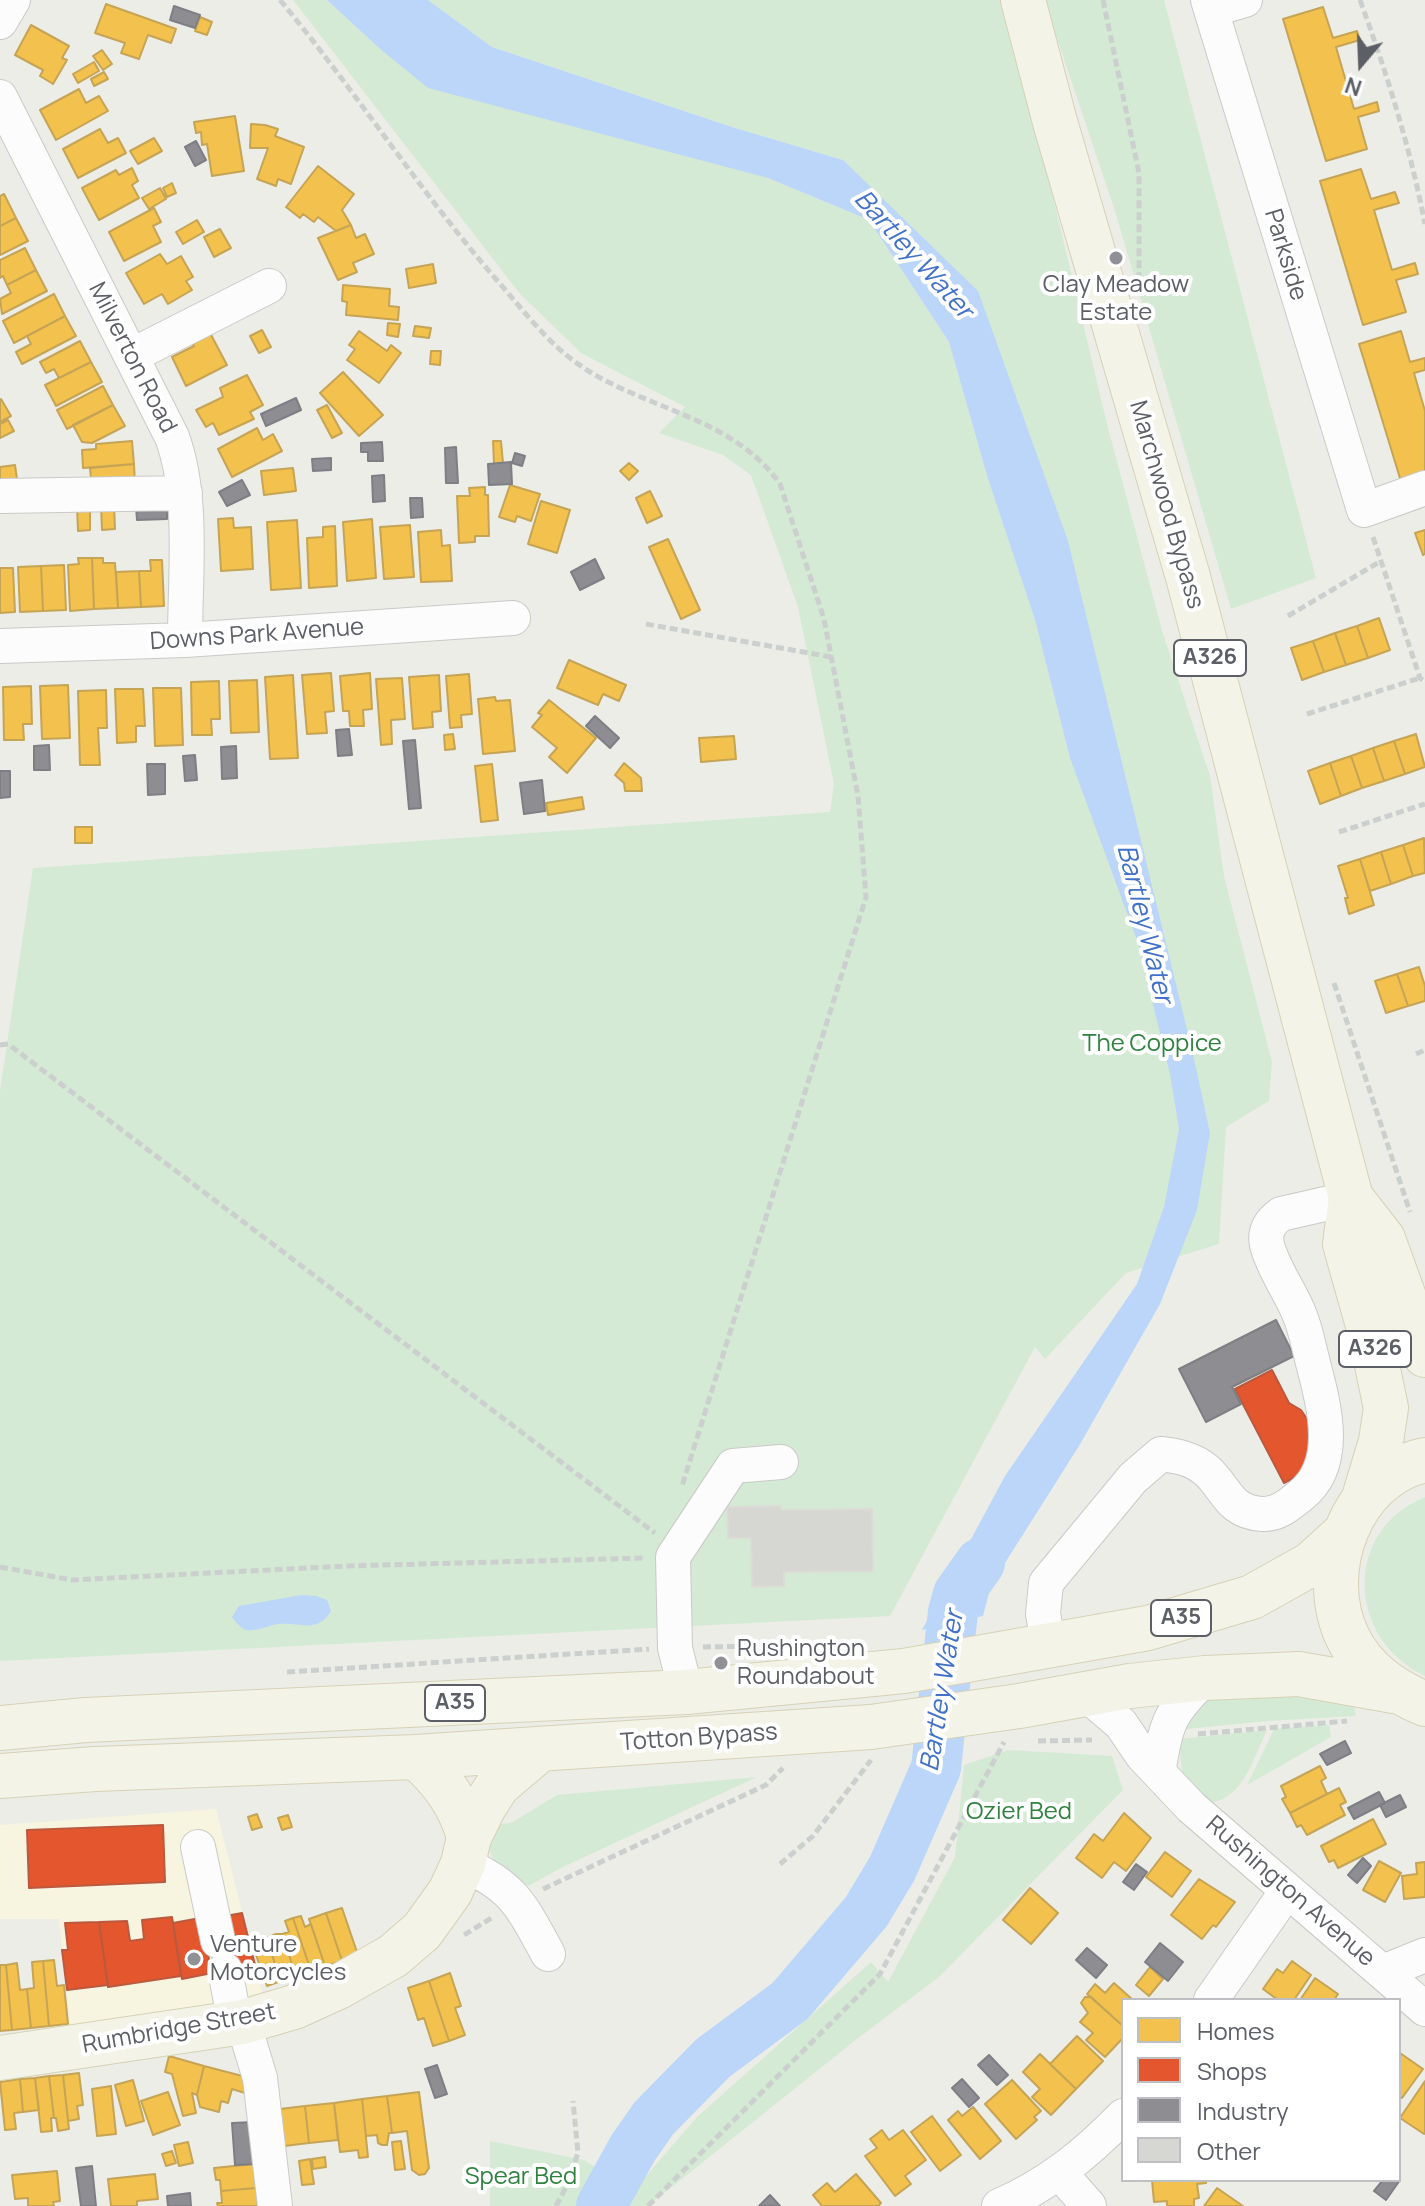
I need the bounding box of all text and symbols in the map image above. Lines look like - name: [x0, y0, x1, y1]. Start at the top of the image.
- north arrow: [1321, 24, 1401, 104]
- text: N: [1341, 70, 1366, 103]
- water label: Bartley Water: [847, 184, 979, 326]
- street label: Parkside: [1257, 206, 1313, 304]
- marker: Clay Meadow Estate: [1107, 249, 1125, 267]
- place label: Clay Meadow Estate: [1043, 271, 1189, 327]
- street label: Milverton Road: [82, 278, 182, 438]
- street label: Marchwood Bypass: [1123, 398, 1209, 612]
- street label: Downs Park Avenue: [149, 613, 365, 657]
- road number: A326: [1174, 640, 1246, 676]
- water label: Bartley Water: [1109, 842, 1179, 1006]
- park label: The Coppice: [1082, 1030, 1222, 1058]
- road number: A326: [1339, 1331, 1411, 1367]
- road number: A35: [1151, 1600, 1211, 1636]
- water label: Bartley Water: [915, 1608, 971, 1774]
- place label: Rushington Roundabout: [737, 1635, 875, 1691]
- marker: Rushington Roundabout: [712, 1654, 730, 1672]
- road number: A35: [425, 1685, 485, 1721]
- street label: Totton Bypass: [619, 1718, 779, 1758]
- park label: Ozier Bed: [966, 1798, 1072, 1826]
- street label: Rushington Avenue: [1199, 1811, 1381, 1973]
- place label: Venture Motorcycles: [210, 1931, 346, 1987]
- marker: Venture Motorcycles: [185, 1950, 203, 1968]
- street label: Rumbridge Street: [80, 1998, 278, 2060]
- legend: [1121, 1998, 1401, 2182]
- text: Homes: [1197, 2014, 1275, 2047]
- text: Shops: [1197, 2054, 1267, 2087]
- text: Industry: [1197, 2094, 1289, 2127]
- text: Other: [1197, 2134, 1261, 2167]
- park label: Spear Bed: [465, 2163, 577, 2191]

